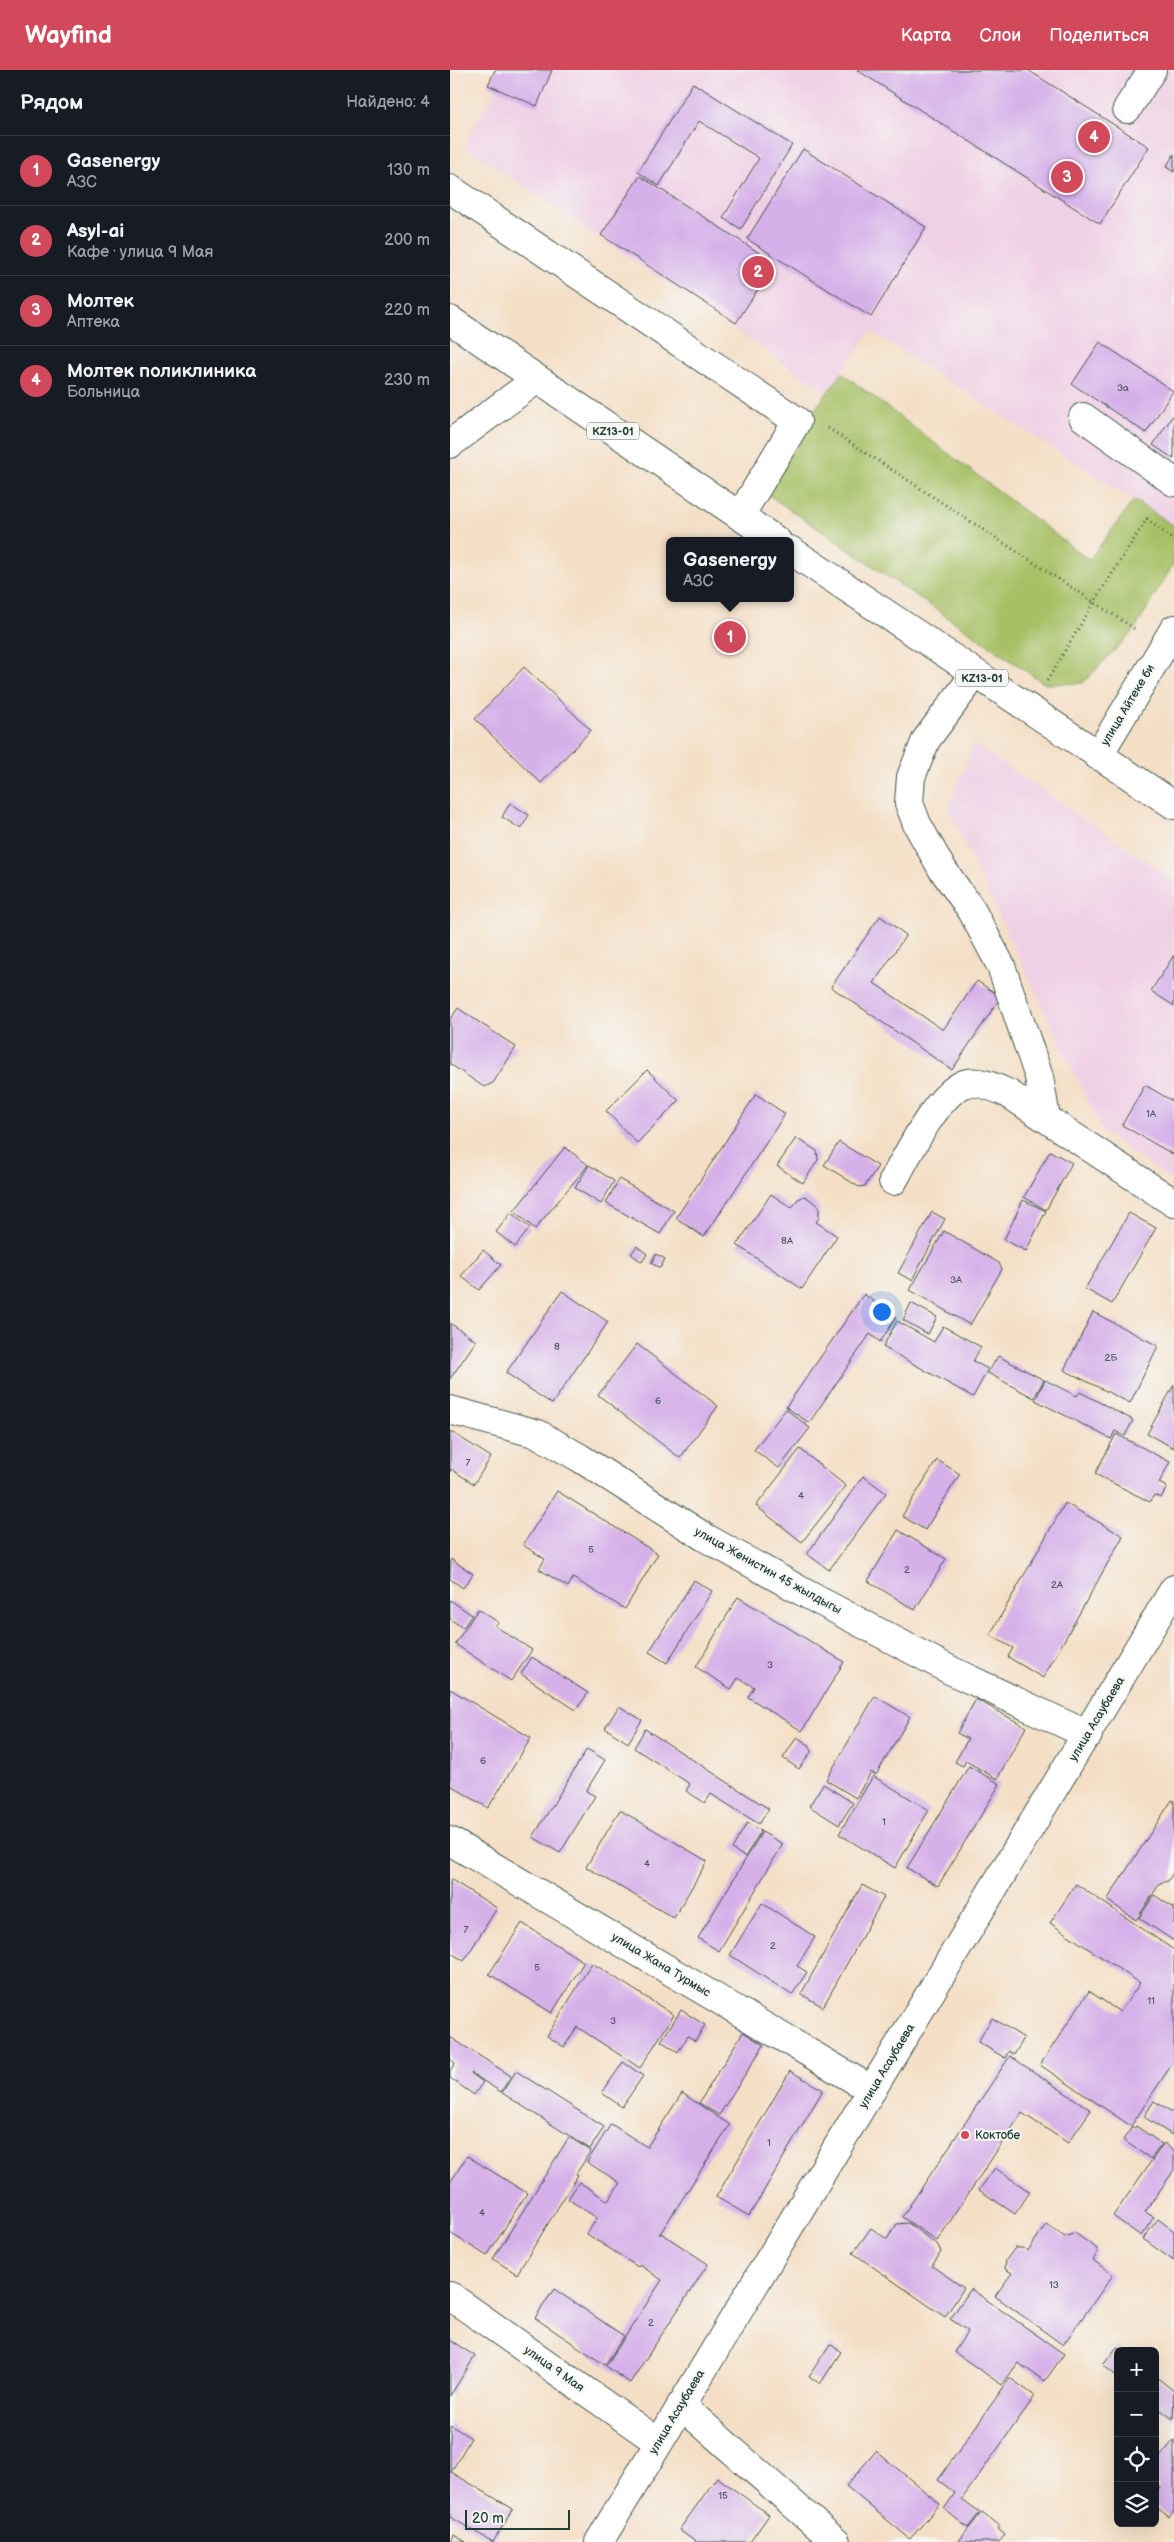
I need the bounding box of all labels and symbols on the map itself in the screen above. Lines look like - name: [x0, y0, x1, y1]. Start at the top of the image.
- pin: 4: [1078, 118, 1110, 156]
- pin: 3: [1051, 158, 1083, 196]
- pin: 2: [742, 253, 774, 291]
- house number: 3а: [1117, 382, 1129, 394]
- road number: KZ13-01: [587, 422, 639, 440]
- pin: 1: [714, 618, 746, 656]
- street label: улица Айтеке би: [1098, 662, 1158, 748]
- road number: KZ13-01: [956, 670, 1008, 686]
- house number: 1А: [1146, 1108, 1157, 1120]
- house number: 8А: [781, 1235, 794, 1247]
- house number: 3А: [950, 1274, 963, 1286]
- your location: [869, 1299, 895, 1325]
- house number: 8: [554, 1341, 560, 1353]
- house number: 2Б: [1105, 1352, 1117, 1364]
- house number: 6: [655, 1395, 661, 1407]
- house number: 7: [466, 1457, 471, 1469]
- house number: 4: [798, 1490, 804, 1502]
- street label: улица Женистин 45 жылдыгы: [692, 1524, 844, 1618]
- house number: 5: [588, 1544, 594, 1556]
- house number: 2: [904, 1564, 910, 1576]
- house number: 2А: [1051, 1579, 1064, 1591]
- house number: 3: [767, 1659, 773, 1671]
- street label: улица Асаубаева: [1066, 1674, 1128, 1764]
- house number: 6: [480, 1755, 486, 1767]
- house number: 1: [882, 1816, 886, 1828]
- house number: 4: [644, 1858, 650, 1870]
- house number: 7: [464, 1924, 469, 1936]
- street label: улица Жана Турмыс: [609, 1930, 713, 2001]
- house number: 2: [770, 1940, 776, 1952]
- house number: 5: [534, 1962, 540, 1974]
- house number: 11: [1147, 1995, 1155, 2007]
- house number: 3: [610, 2015, 616, 2027]
- street label: улица Асаубаева: [856, 2021, 918, 2111]
- place label: Коктобе: [975, 2128, 1021, 2143]
- marker: Коктобе: [959, 2129, 971, 2141]
- house number: 1: [767, 2137, 771, 2149]
- house number: 4: [479, 2207, 485, 2219]
- house number: 13: [1049, 2279, 1059, 2291]
- house number: 2: [648, 2317, 654, 2329]
- street label: улица 9 Мая: [521, 2343, 587, 2396]
- street label: улица Асаубаева: [646, 2367, 708, 2457]
- house number: 15: [718, 2490, 728, 2502]
- scale bar: [465, 2507, 570, 2530]

